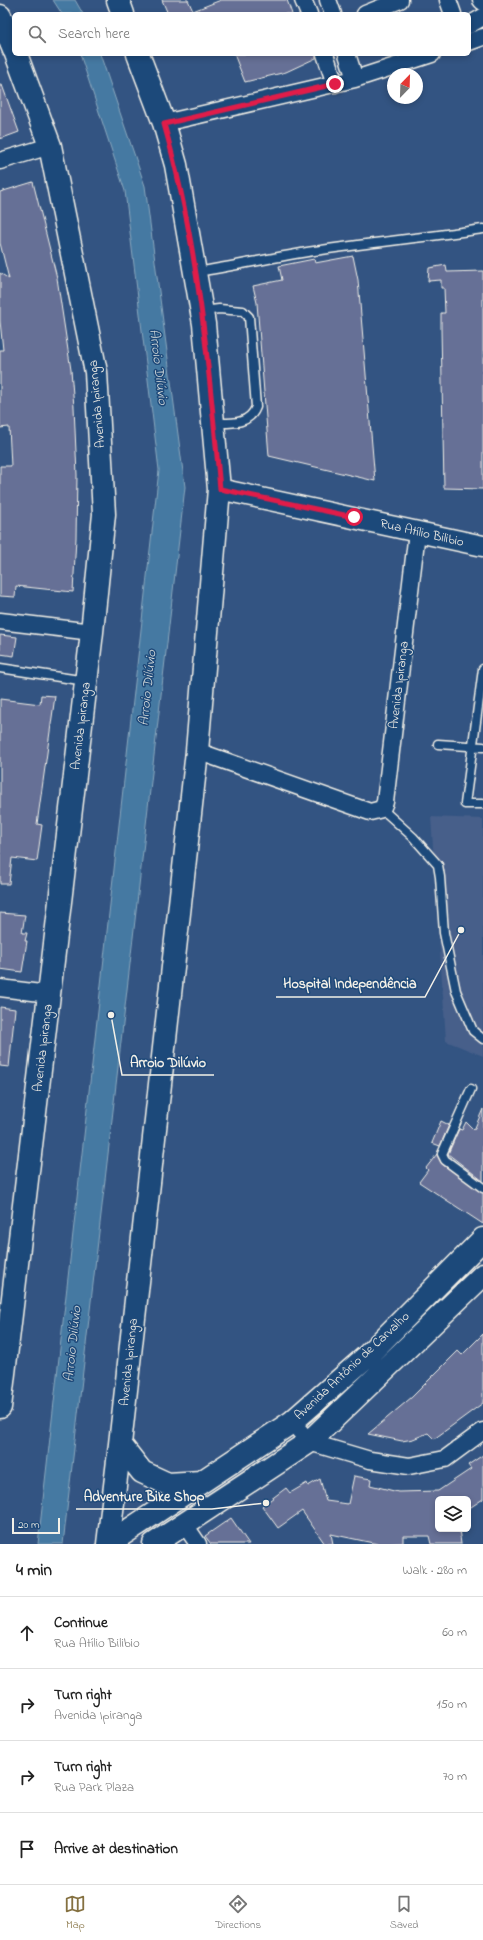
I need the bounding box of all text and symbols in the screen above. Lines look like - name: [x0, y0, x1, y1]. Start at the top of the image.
- search box: [12, 12, 471, 56]
- icon: search: [26, 23, 48, 45]
- text: Search here: [58, 23, 130, 45]
- north arrow: [387, 68, 423, 104]
- route end: [326, 75, 344, 93]
- water label: Arroio Dilúvio: [143, 328, 173, 407]
- street label: Avenida Ipiranga: [84, 359, 111, 449]
- route start: [345, 508, 363, 526]
- street label: Rua Atílio Bilibio: [378, 514, 466, 552]
- street label: Avenida Ipiranga: [384, 640, 415, 730]
- water label: Arroio Dilúvio: [134, 648, 163, 727]
- street label: Avenida Ipiranga: [66, 681, 97, 771]
- callout: Hospital Independência: [276, 971, 425, 997]
- text: Hospital Independência: [283, 974, 417, 995]
- street label: Avenida Ipiranga: [28, 1003, 59, 1093]
- callout: Arroio Dilúvio: [122, 1049, 214, 1075]
- text: Arroio Dilúvio: [130, 1053, 206, 1074]
- water label: Arroio Dilúvio: [59, 1304, 88, 1383]
- street label: Avenida Antônio de Carvalho: [290, 1307, 414, 1425]
- street label: Avenida Ipiranga: [115, 1317, 144, 1407]
- callout: Adventure Bike Shop: [76, 1483, 212, 1509]
- text: Adventure Bike Shop: [84, 1487, 205, 1508]
- map controls: [435, 1496, 471, 1532]
- button: layers: [435, 1496, 471, 1532]
- scale bar: [12, 1516, 60, 1535]
- text: 20 m: [18, 1517, 40, 1533]
- text: 4 min: [16, 1558, 52, 1583]
- text: Walk · 280 m: [402, 1561, 467, 1580]
- text: Continue: [54, 1612, 108, 1634]
- icon: ahead: [16, 1622, 38, 1644]
- text: 60 m: [442, 1623, 467, 1642]
- text: Rua Atílio Bilibio: [54, 1634, 140, 1653]
- text: Turn right: [54, 1684, 112, 1706]
- icon: right: [16, 1694, 38, 1716]
- text: 150 m: [436, 1695, 467, 1714]
- text: Avenida Ipiranga: [54, 1706, 142, 1725]
- text: Turn right: [54, 1756, 112, 1778]
- icon: right: [16, 1766, 38, 1788]
- text: 70 m: [443, 1767, 467, 1786]
- text: Rua Park Plaza: [54, 1778, 134, 1797]
- icon: arrive: [16, 1838, 38, 1860]
- text: Arrive at destination: [54, 1838, 178, 1860]
- tab: Map: [64, 1893, 86, 1933]
- tab: Directions: [215, 1893, 261, 1933]
- tab: Saved: [390, 1893, 419, 1933]

